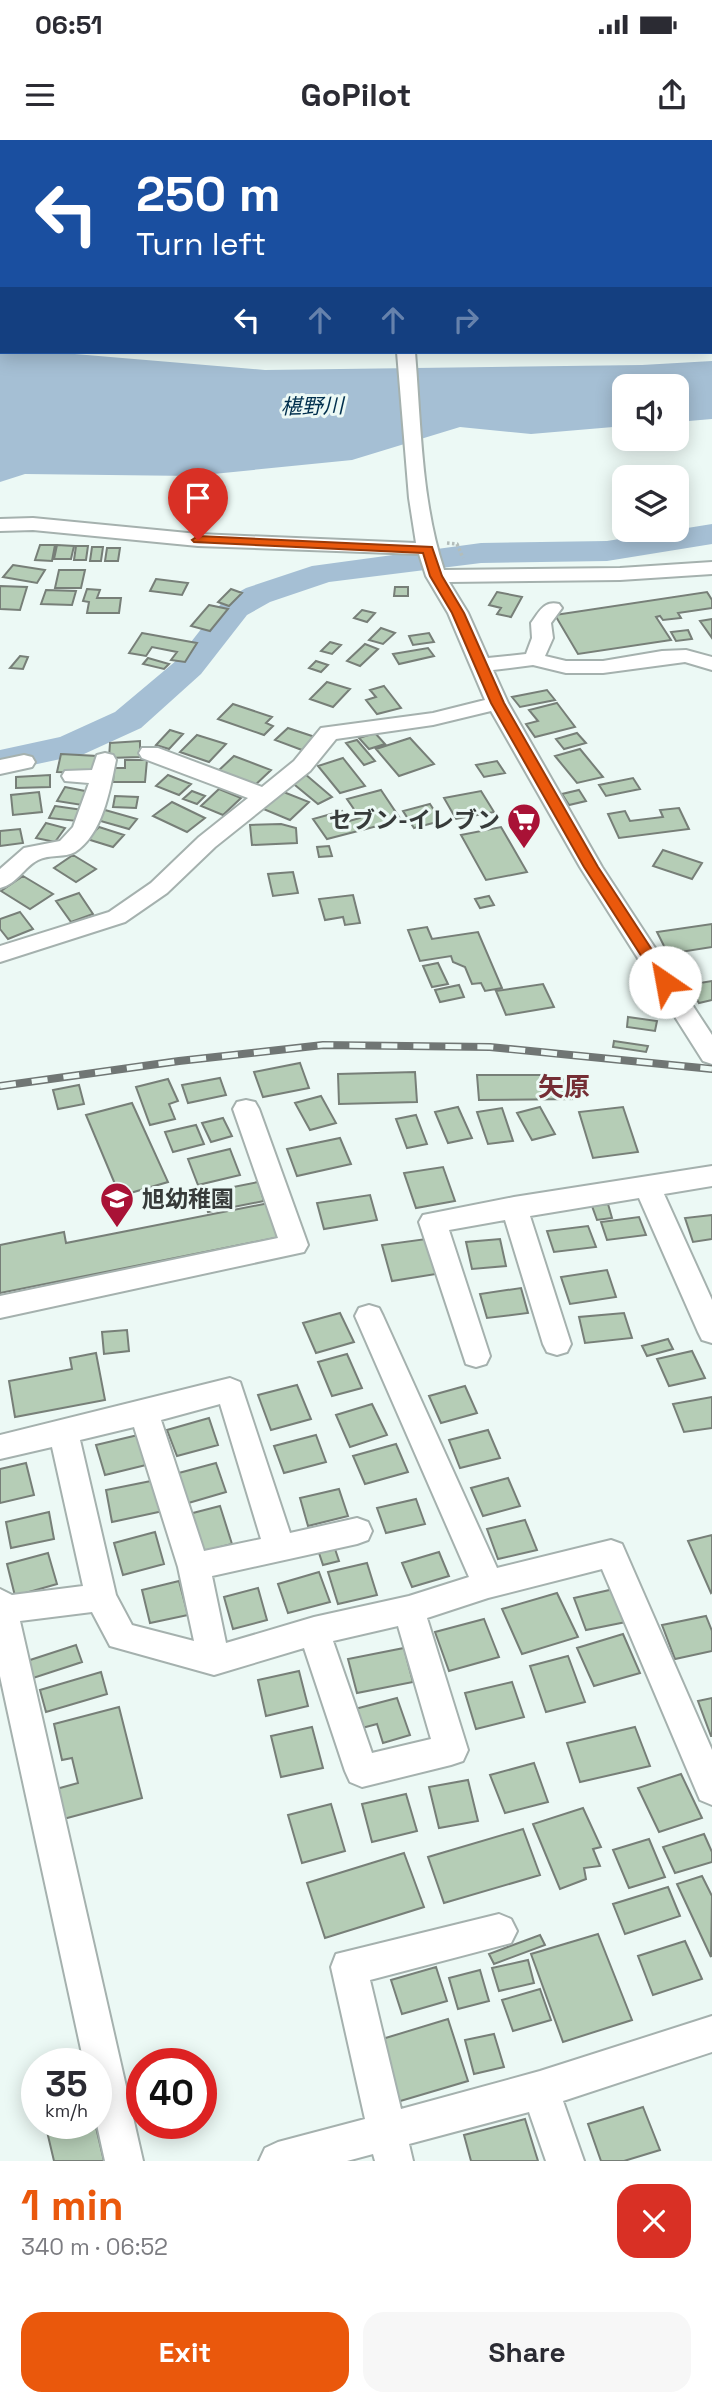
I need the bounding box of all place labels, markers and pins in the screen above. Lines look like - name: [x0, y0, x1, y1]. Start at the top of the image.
- pin: [168, 468, 228, 540]
- supermarket icon: セブン-イレブン: [505, 801, 543, 850]
- place label: セブン-イレブン: [329, 805, 500, 835]
- school or university icon: 旭幼稚園: [98, 1180, 136, 1229]
- place label: 旭幼稚園: [142, 1184, 234, 1214]

